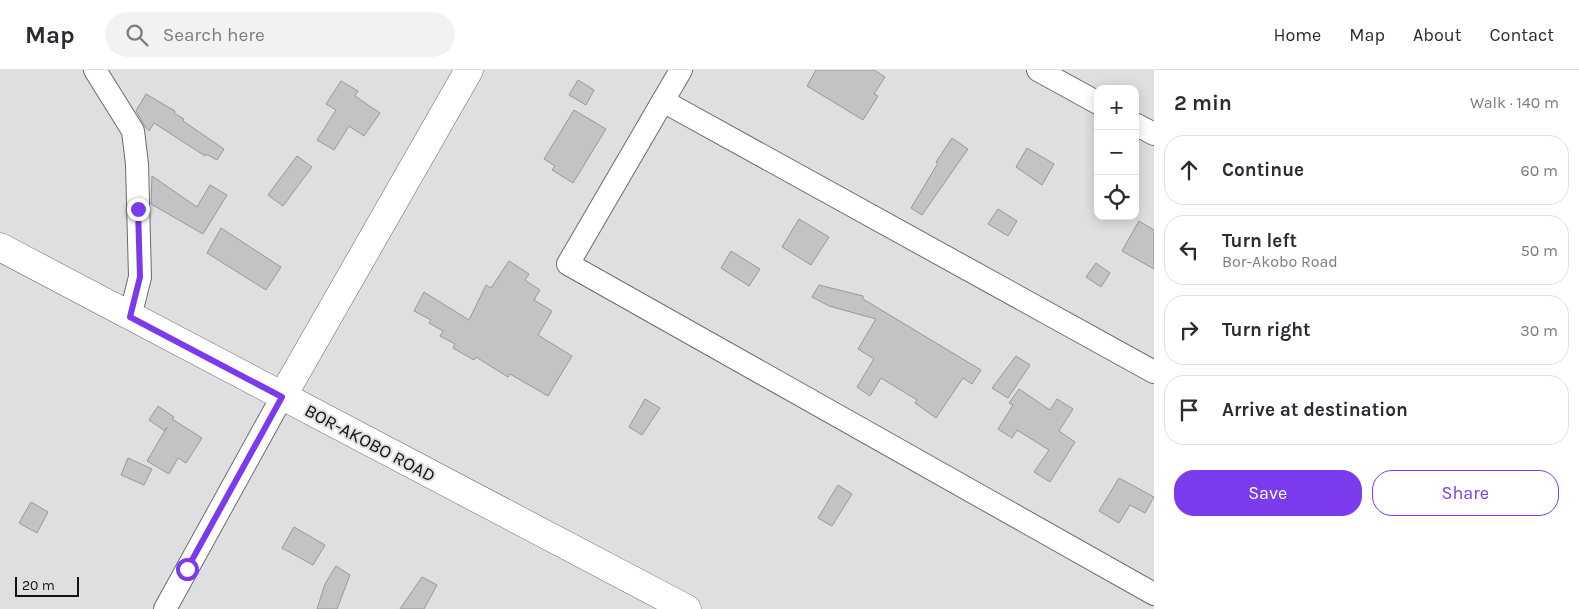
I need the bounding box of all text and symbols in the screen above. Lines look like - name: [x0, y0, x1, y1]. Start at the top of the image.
- search box: [105, 12, 455, 57]
- text: Map: [25, 21, 75, 49]
- icon: search: [123, 21, 151, 49]
- text: Search here: [163, 24, 265, 46]
- text: Home: [1273, 24, 1321, 46]
- text: Map: [1349, 24, 1385, 46]
- text: About: [1413, 24, 1462, 46]
- text: Contact: [1490, 24, 1554, 46]
- map controls: [1094, 85, 1139, 220]
- button: +: [1094, 85, 1139, 130]
- text: 2 min: [1174, 91, 1232, 115]
- text: Walk · 140 m: [1470, 93, 1559, 112]
- button: −: [1094, 130, 1139, 175]
- icon: ahead: [1175, 156, 1203, 184]
- text: Continue: [1222, 159, 1304, 181]
- text: 60 m: [1521, 161, 1558, 180]
- button: locate: [1094, 175, 1139, 220]
- route end: [127, 198, 150, 221]
- text: Turn left: [1222, 230, 1297, 252]
- icon: left: [1175, 236, 1203, 264]
- text: 50 m: [1521, 241, 1558, 260]
- text: Bor-Akobo Road: [1222, 252, 1338, 271]
- icon: right: [1175, 316, 1203, 344]
- text: Turn right: [1222, 319, 1311, 341]
- text: 30 m: [1520, 321, 1558, 340]
- icon: arrive: [1175, 396, 1203, 424]
- street label: BOR-AKOBO ROAD: [301, 399, 439, 487]
- text: Arrive at destination: [1222, 399, 1408, 421]
- button: Save: [1174, 470, 1362, 516]
- button: Share: [1372, 470, 1559, 516]
- route start: [176, 558, 199, 581]
- scale bar: [15, 574, 79, 597]
- text: 20 m: [22, 577, 55, 594]

